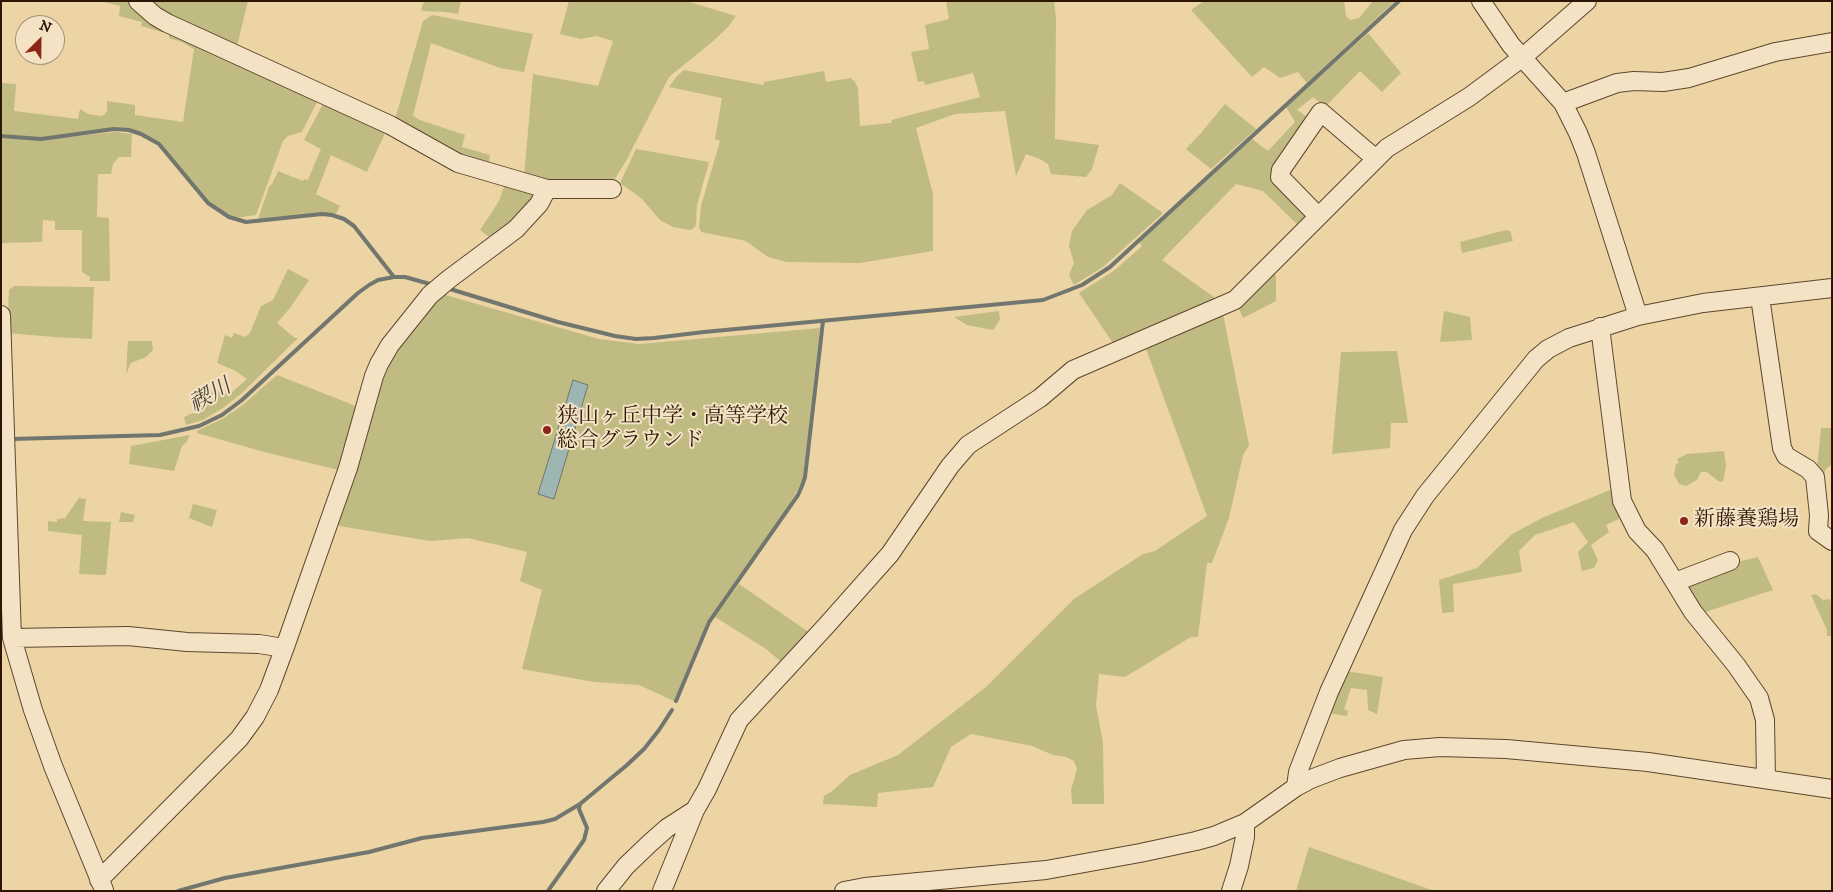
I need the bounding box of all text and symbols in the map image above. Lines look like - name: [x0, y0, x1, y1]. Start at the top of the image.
- north arrow: [15, 15, 65, 65]
- text: N: [37, 17, 54, 38]
- water label: 禊川: [185, 375, 237, 419]
- place label: 狭山ヶ丘中学・高等学校 総合グラウンド: [557, 405, 788, 455]
- marker: 狭山ヶ丘中学・高等学校 総合グラウンド: [541, 424, 553, 436]
- place label: 新藤養鶏場: [1694, 508, 1799, 534]
- marker: 新藤養鶏場: [1678, 515, 1690, 527]

